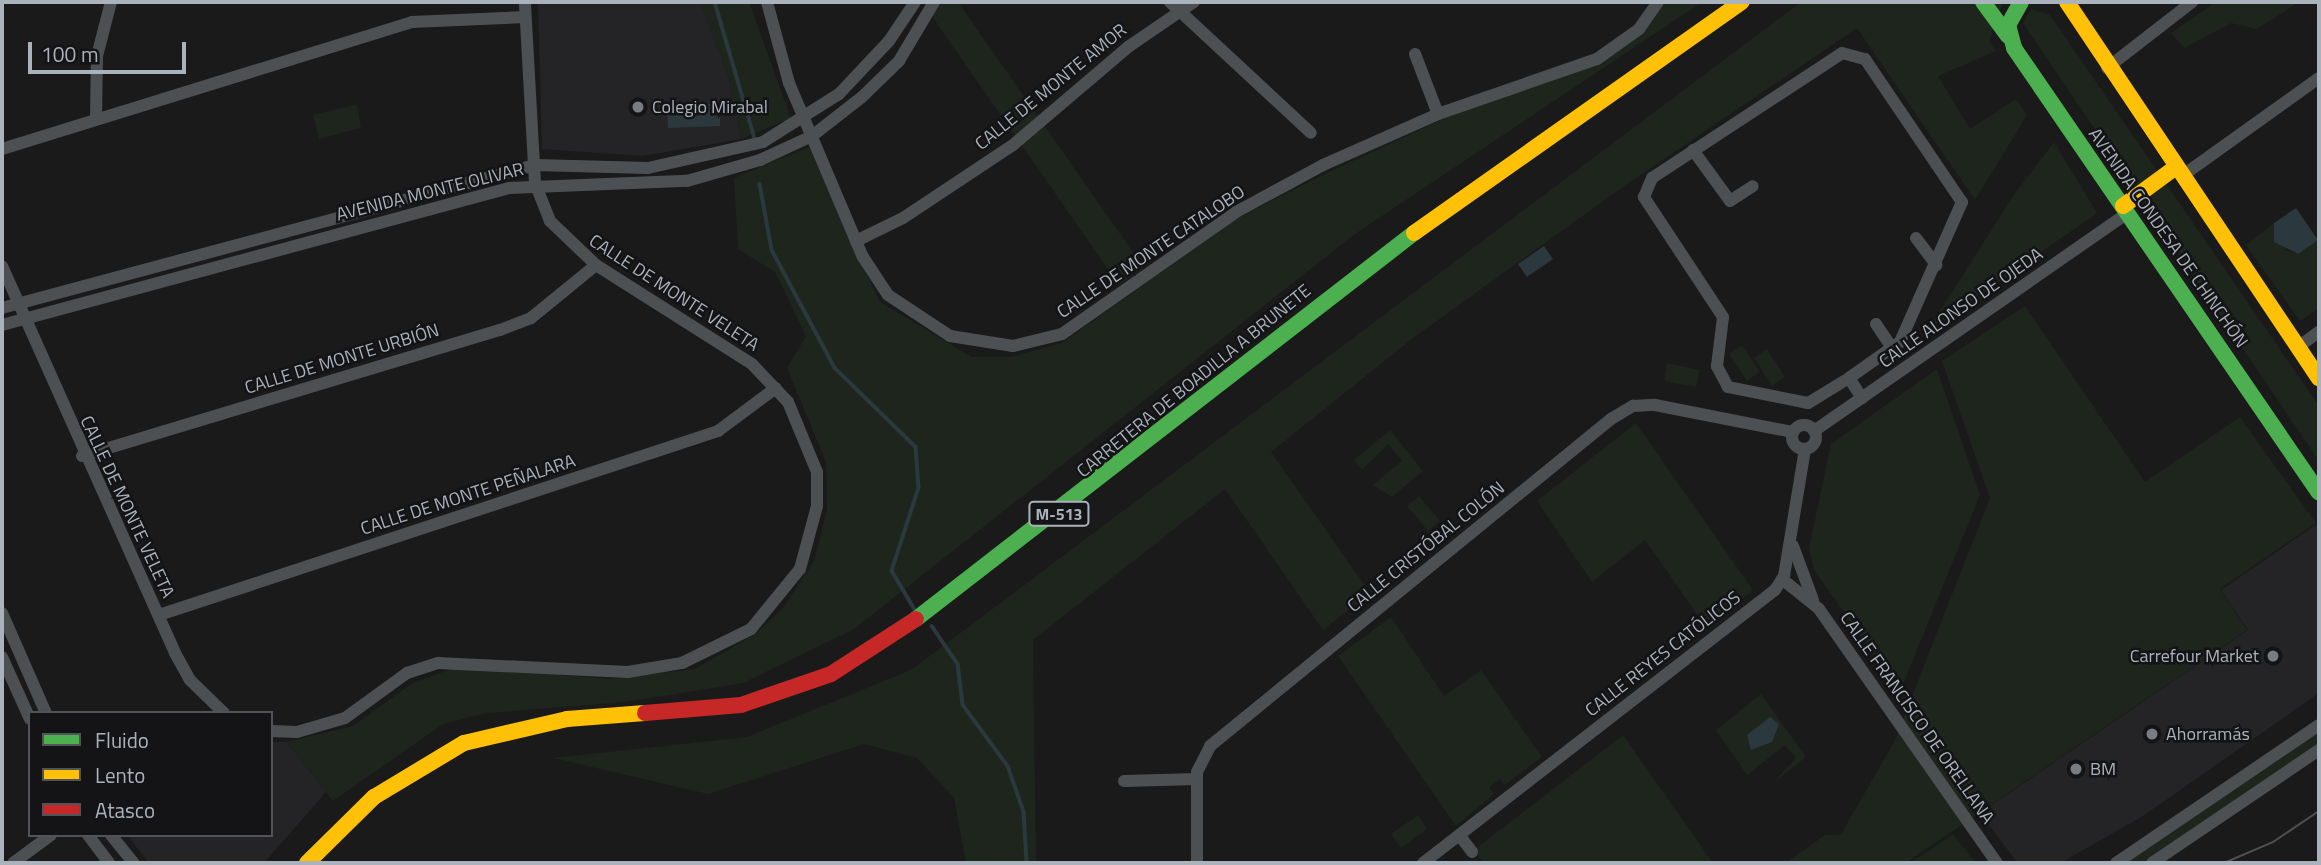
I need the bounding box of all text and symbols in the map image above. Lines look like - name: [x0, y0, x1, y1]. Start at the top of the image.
- street label: CALLE DE MONTE AMOR: [971, 19, 1131, 155]
- scale bar: [32, 28, 189, 72]
- text: 100 m: [41, 38, 98, 70]
- place label: Colegio Mirabal: [652, 96, 768, 118]
- marker: Colegio Mirabal: [630, 99, 646, 115]
- street label: AVENIDA CONDESA DE CHINCHÓN: [2084, 124, 2252, 352]
- street label: AVENIDA MONTE OLIVAR: [334, 158, 526, 226]
- street label: CALLE DE MONTE CATALOBO: [1053, 181, 1249, 323]
- street label: CALLE DE MONTE VELETA: [585, 230, 763, 356]
- street label: CALLE ALONSO DE OJEDA: [1875, 243, 2047, 373]
- street label: CARRETERA DE BOADILLA A BRUNETE: [1073, 280, 1315, 482]
- street label: CALLE DE MONTE URBIÓN: [242, 319, 442, 399]
- street label: CALLE DE MONTE VELETA: [75, 413, 179, 601]
- street label: CALLE DE MONTE PEÑALARA: [358, 450, 578, 540]
- street label: CALLE CRISTÓBAL COLÓN: [1343, 477, 1509, 617]
- road number: M-513: [1028, 502, 1090, 526]
- street label: CALLE REYES CATÓLICOS: [1581, 587, 1745, 721]
- street label: CALLE FRANCISCO DE ORELLANA: [1835, 608, 1999, 828]
- place label: Carrefour Market: [2130, 645, 2259, 667]
- marker: Carrefour Market: [2265, 648, 2281, 664]
- legend: [28, 711, 273, 837]
- place label: Ahorramás: [2166, 723, 2250, 745]
- text: Fluido: [95, 724, 149, 756]
- marker: Ahorramás: [2144, 726, 2160, 742]
- place label: BM: [2090, 758, 2116, 780]
- text: Lento: [95, 759, 145, 791]
- marker: BM: [2068, 761, 2084, 777]
- text: Atasco: [95, 794, 155, 826]

